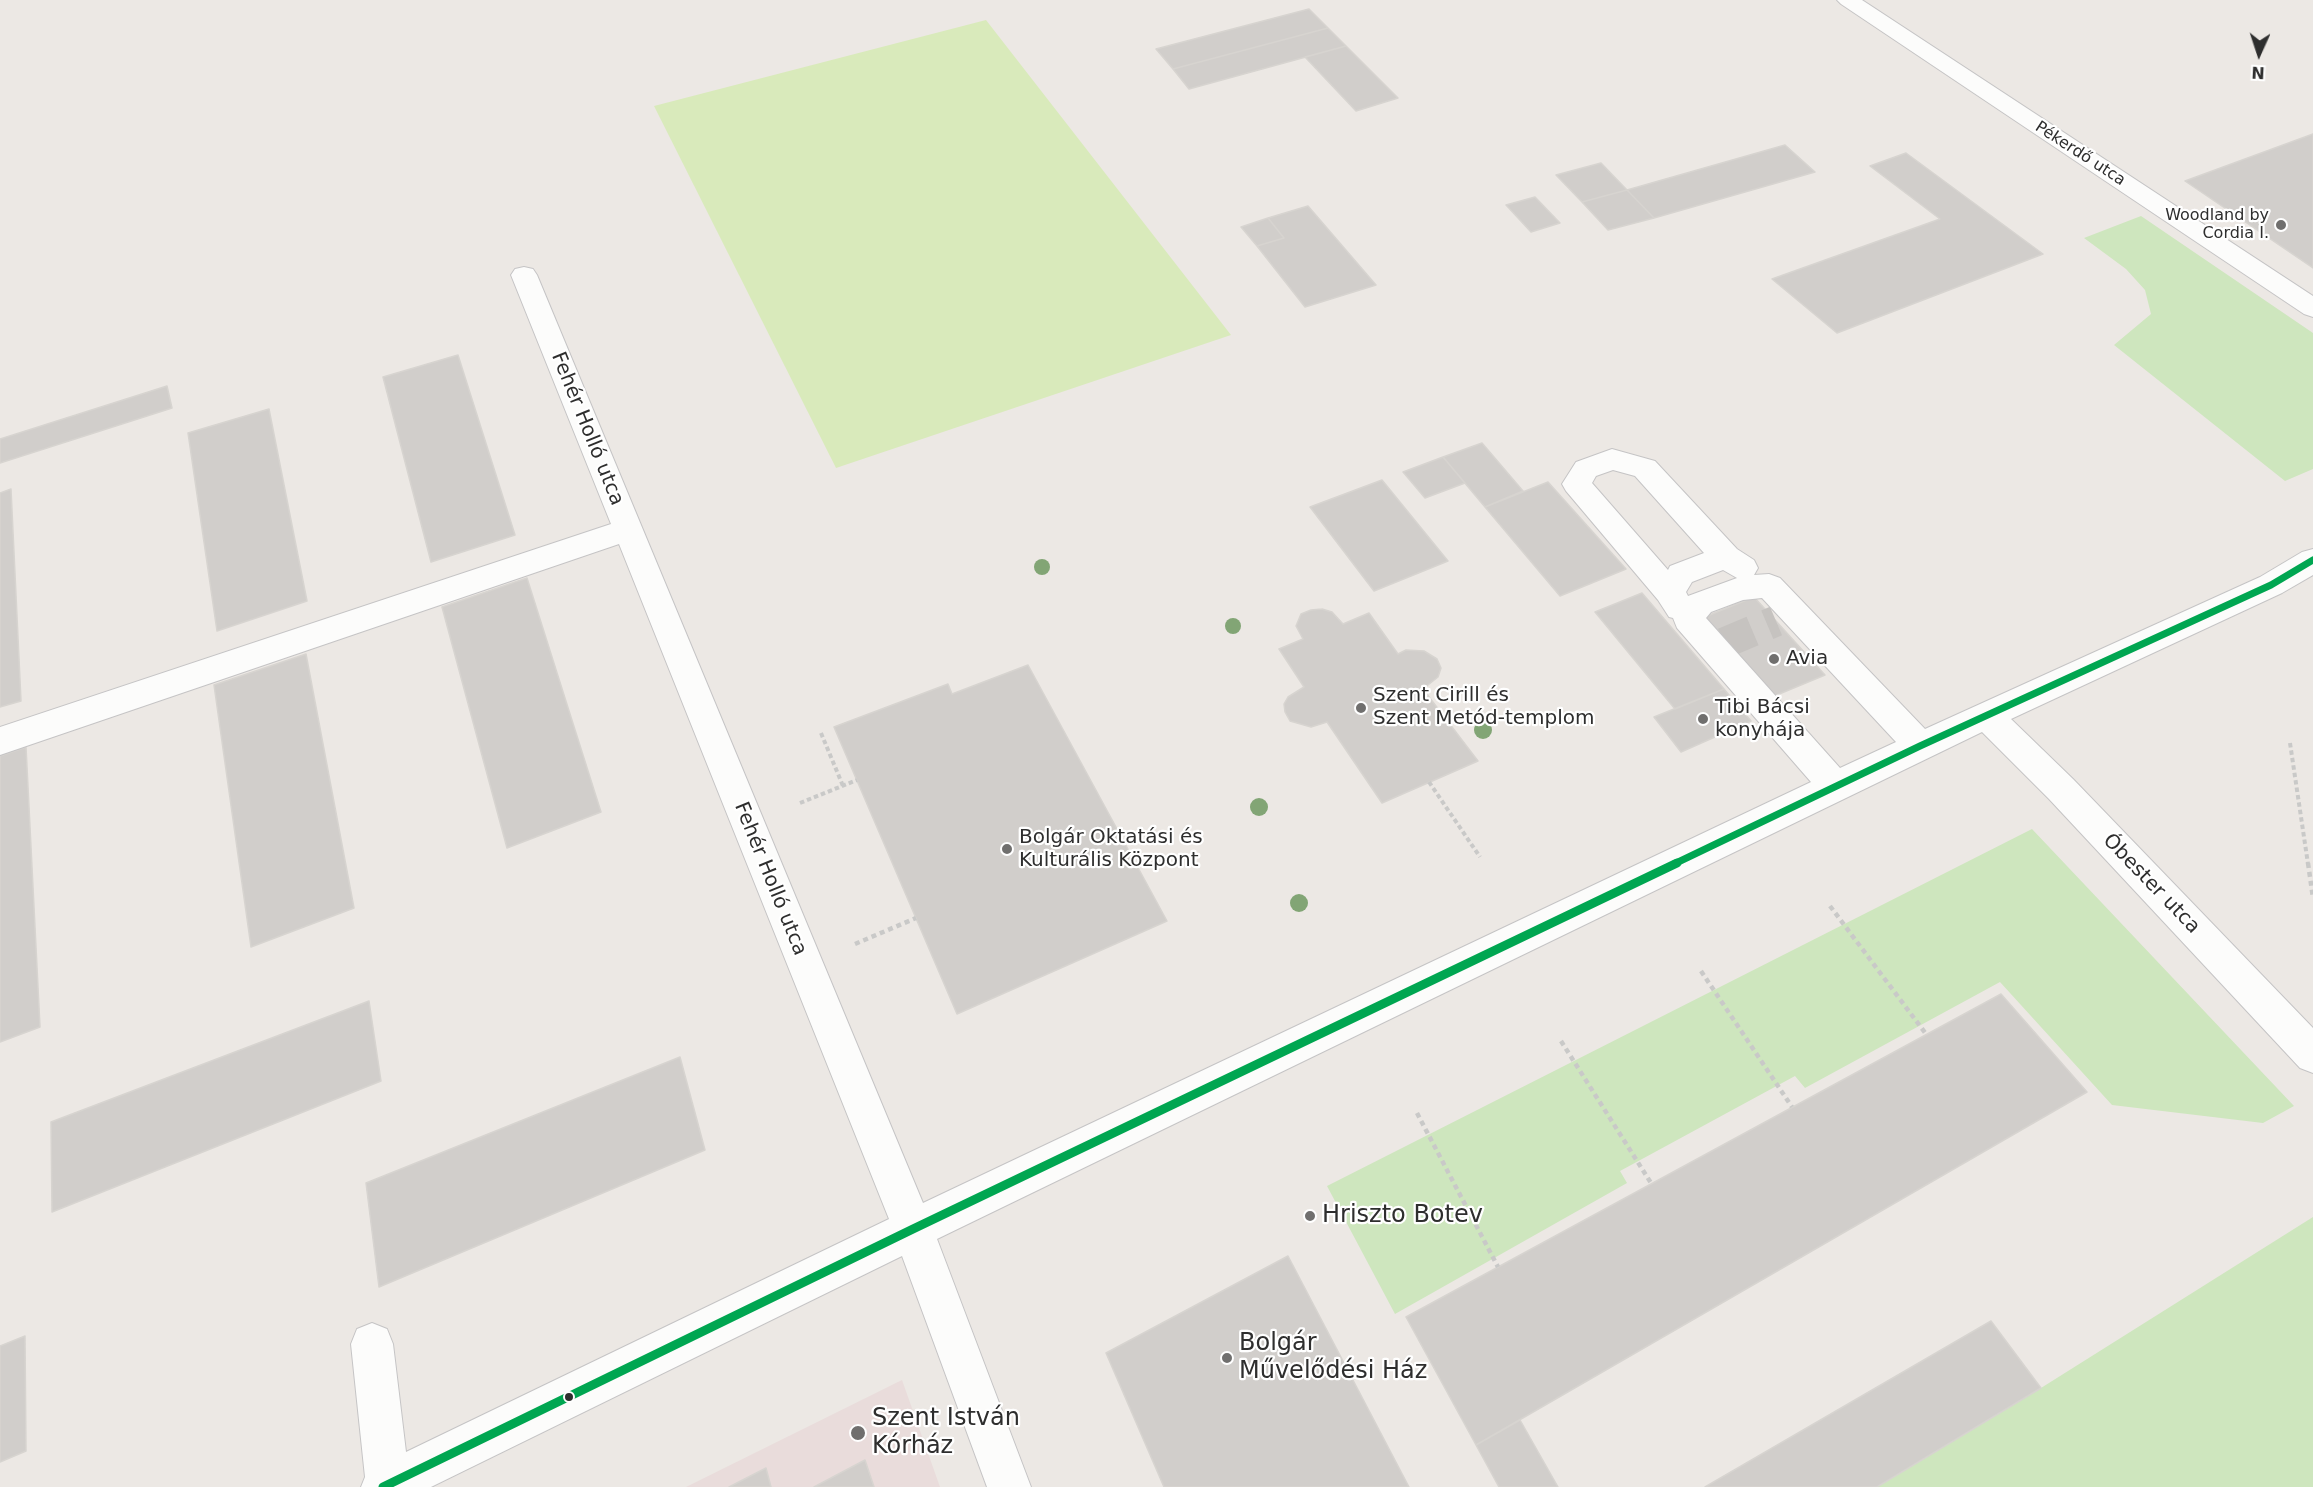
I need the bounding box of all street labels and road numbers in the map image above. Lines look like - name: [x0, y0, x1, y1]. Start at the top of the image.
- street label: Pékerdő utca: [2031, 118, 2129, 190]
- street label: Fehér Holló utca: [545, 349, 629, 509]
- street label: Fehér Holló utca: [728, 799, 812, 959]
- street label: Óbester utca: [2097, 829, 2205, 939]

